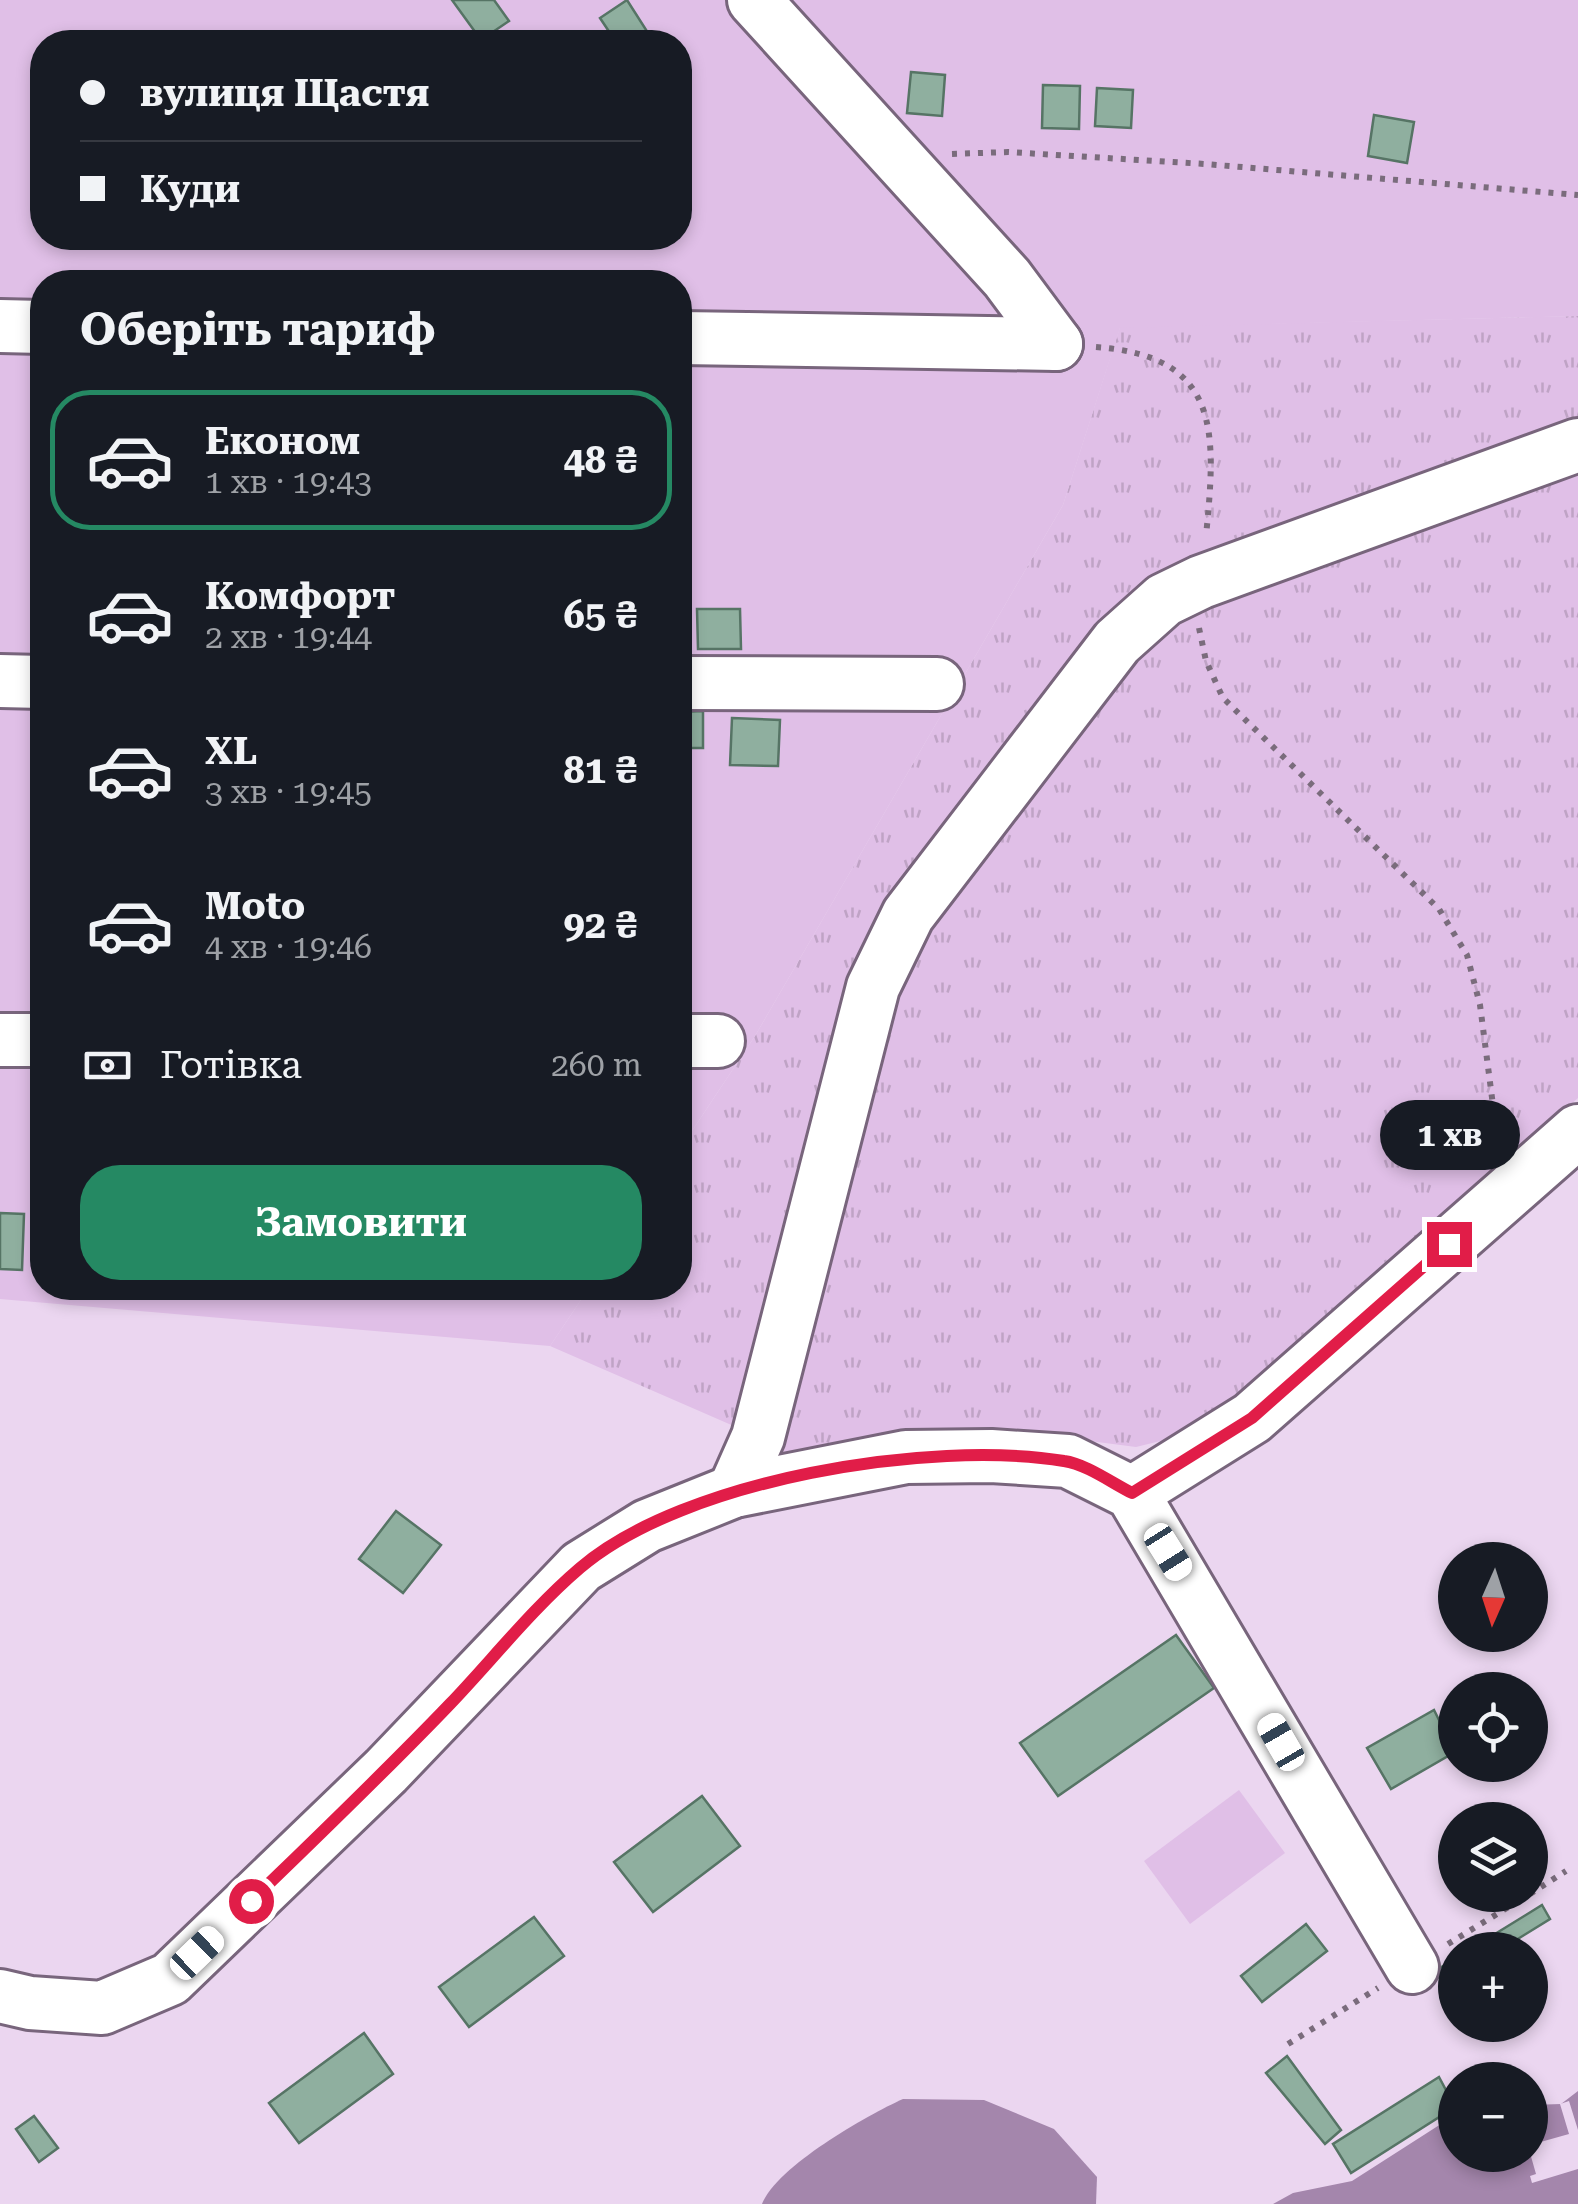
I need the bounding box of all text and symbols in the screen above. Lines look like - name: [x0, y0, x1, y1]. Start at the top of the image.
- text: вулиця Щастя: [140, 71, 429, 115]
- text: Куди: [140, 167, 240, 211]
- text: Оберіть тариф: [80, 303, 436, 356]
- icon: car: [85, 415, 175, 505]
- text: Економ: [205, 419, 360, 463]
- text: 48 ₴: [564, 438, 637, 482]
- text: 1 хв · 19:43: [205, 463, 372, 501]
- icon: car: [85, 570, 175, 660]
- text: Комфорт: [205, 574, 395, 618]
- text: 65 ₴: [564, 593, 637, 637]
- text: 2 хв · 19:44: [205, 618, 372, 656]
- icon: car: [85, 725, 175, 815]
- text: XL: [205, 729, 257, 773]
- text: 81 ₴: [564, 748, 637, 792]
- text: 3 хв · 19:45: [205, 773, 372, 811]
- icon: car: [85, 880, 175, 970]
- text: Moto: [205, 884, 305, 928]
- text: 92 ₴: [564, 903, 637, 947]
- text: 4 хв · 19:46: [205, 928, 372, 966]
- icon: cash: [80, 1038, 135, 1093]
- text: Готівка: [160, 1043, 302, 1087]
- text: 260 m: [551, 1046, 642, 1084]
- callout: 1 хв: [1379, 1099, 1519, 1169]
- text: 1 хв: [1418, 1116, 1482, 1154]
- button: Замовити: [80, 1165, 642, 1280]
- route end: [1427, 1222, 1472, 1267]
- car: [1139, 1519, 1197, 1585]
- north arrow: [1438, 1542, 1548, 1652]
- map controls: [1438, 1542, 1548, 2172]
- button: locate: [1438, 1672, 1548, 1782]
- car: [1253, 1709, 1309, 1775]
- button: layers: [1438, 1802, 1548, 1912]
- route start: [229, 1879, 274, 1924]
- car: [165, 1921, 229, 1985]
- button: +: [1438, 1932, 1548, 2042]
- button: −: [1438, 2062, 1548, 2172]

